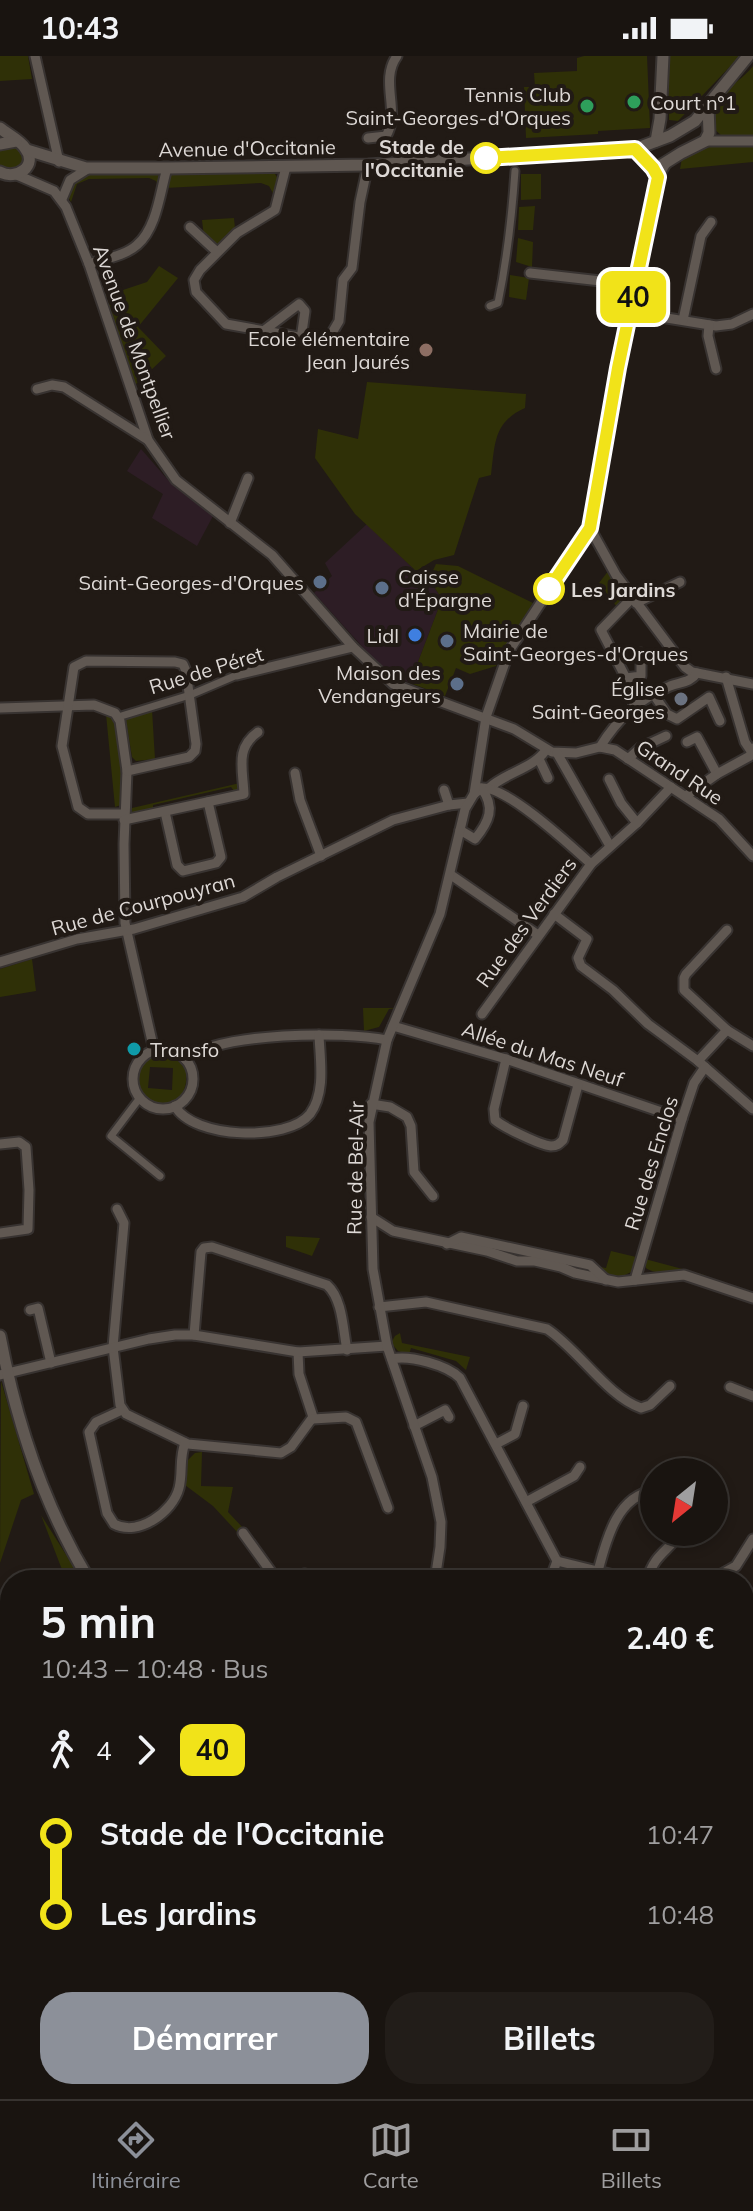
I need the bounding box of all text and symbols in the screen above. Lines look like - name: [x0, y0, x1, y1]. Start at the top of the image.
- text: 10:43: [40, 9, 119, 47]
- place label: Tennis Club Saint-Georges-d'Orques: [346, 82, 571, 130]
- place label: Court n°1: [650, 90, 737, 115]
- marker: Court n°1: [625, 93, 643, 111]
- marker: Tennis Club Saint-Georges-d'Orques: [578, 97, 596, 115]
- street label: Avenue d'Occitanie: [158, 134, 336, 162]
- place label: Stade de l'Occitanie: [365, 134, 464, 182]
- marker: Stade de l'Occitanie: [471, 143, 501, 173]
- street label: Avenue de Montpellier: [88, 241, 182, 444]
- line badge: 40: [597, 271, 669, 323]
- text: 40: [616, 279, 650, 314]
- place label: Ecole élémentaire Jean Jaurés: [248, 326, 410, 374]
- marker: Ecole élémentaire Jean Jaurés: [417, 341, 435, 359]
- place label: Caisse d'Épargne: [398, 564, 492, 612]
- place label: Saint-Georges-d'Orques: [79, 570, 304, 595]
- marker: Saint-Georges-d'Orques: [311, 573, 329, 591]
- marker: Les Jardins: [534, 574, 564, 604]
- place label: Les Jardins: [571, 577, 676, 602]
- marker: Caisse d'Épargne: [373, 579, 391, 597]
- place label: Mairie de Saint-Georges-d'Orques: [463, 618, 688, 666]
- place label: Lidl: [367, 623, 399, 648]
- marker: Lidl: [406, 626, 424, 644]
- marker: Mairie de Saint-Georges-d'Orques: [438, 632, 456, 650]
- street label: Rue de Péret: [146, 641, 266, 699]
- place label: Maison des Vendangeurs: [318, 660, 441, 708]
- marker: Maison des Vendangeurs: [448, 675, 466, 693]
- place label: Église Saint-Georges: [532, 676, 665, 724]
- marker: Église Saint-Georges: [672, 690, 690, 708]
- street label: Grand Rue: [632, 734, 728, 810]
- street label: Rue des Verdiers: [470, 852, 582, 992]
- street label: Rue de Courpouyran: [48, 867, 238, 941]
- street label: Allée du Mas Neuf: [459, 1016, 627, 1092]
- place label: Transfo: [150, 1037, 219, 1062]
- marker: Transfo: [125, 1040, 143, 1058]
- street label: Rue des Enclos: [619, 1093, 683, 1233]
- street label: Rue de Bel-Air: [341, 1100, 369, 1235]
- north arrow: [640, 1458, 728, 1546]
- map controls: [640, 1458, 728, 1546]
- text: 5 min: [40, 1594, 156, 1649]
- text: 2.40 €: [626, 1619, 714, 1657]
- text: 10:43 – 10:48 · Bus: [40, 1652, 269, 1685]
- icon: walk: [40, 1728, 84, 1772]
- icon: forward: [124, 1728, 168, 1772]
- text: 40: [196, 1732, 229, 1767]
- text: 4: [96, 1734, 112, 1767]
- text: Stade de l'Occitanie: [100, 1815, 385, 1853]
- text: 10:47: [646, 1818, 714, 1851]
- text: Les Jardins: [100, 1895, 257, 1933]
- text: 10:48: [646, 1898, 714, 1931]
- button: Démarrer: [40, 1992, 369, 2084]
- button: Billets: [385, 1992, 714, 2084]
- tab: Itinéraire: [91, 2118, 181, 2194]
- tab: Carte: [363, 2118, 419, 2194]
- tab: Billets: [601, 2118, 662, 2194]

